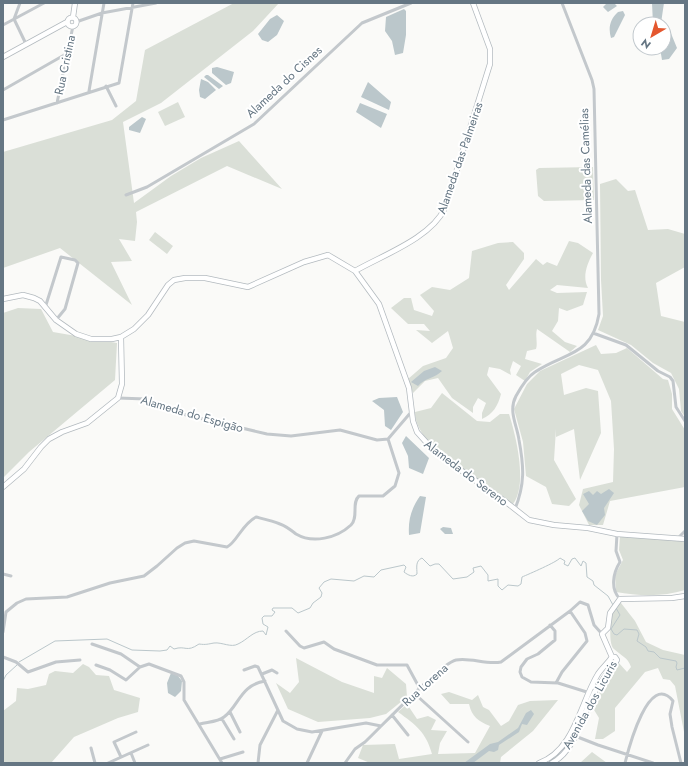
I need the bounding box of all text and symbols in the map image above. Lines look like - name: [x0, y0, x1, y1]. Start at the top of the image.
- north arrow: [632, 16, 672, 56]
- street label: Rua Cristina: [50, 33, 80, 97]
- text: N: [637, 35, 654, 53]
- street label: Alameda do Cisnes: [242, 42, 326, 122]
- street label: Alameda das Palmeiras: [432, 99, 488, 216]
- street label: Alameda das Camélias: [575, 108, 597, 224]
- street label: Alameda do Espigão: [139, 391, 246, 437]
- street label: Alameda do Sereno: [420, 435, 512, 511]
- street label: Avenida dos Licuris: [558, 657, 622, 753]
- street label: Rua Lorena: [398, 659, 452, 711]

